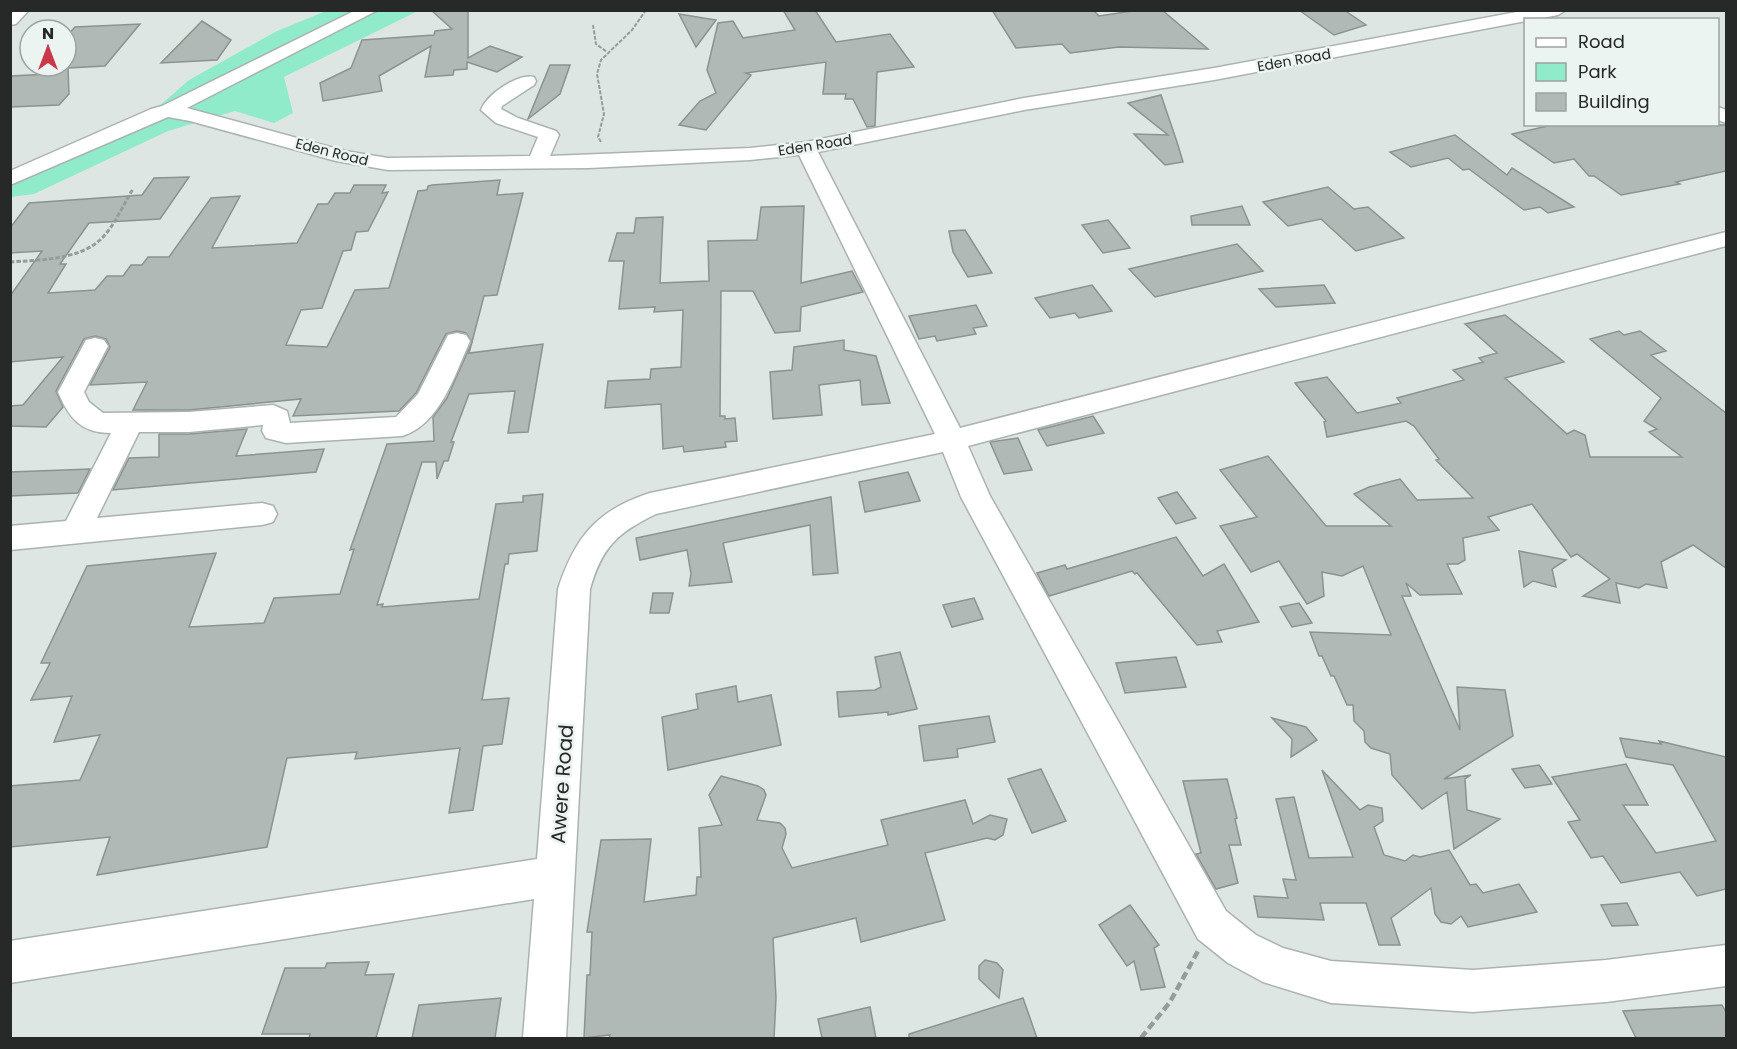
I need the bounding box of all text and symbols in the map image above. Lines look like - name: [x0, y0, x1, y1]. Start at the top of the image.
- north arrow: [18, 18, 78, 78]
- legend: [1524, 18, 1719, 126]
- text: N: [42, 22, 54, 45]
- text: Road: [1578, 29, 1625, 54]
- street label: Eden Road: [1256, 44, 1332, 76]
- text: Park: [1578, 59, 1617, 84]
- text: Building: [1578, 89, 1650, 114]
- street label: Eden Road: [777, 129, 853, 161]
- street label: Eden Road: [293, 133, 371, 171]
- street label: Awere Road: [544, 723, 580, 845]

